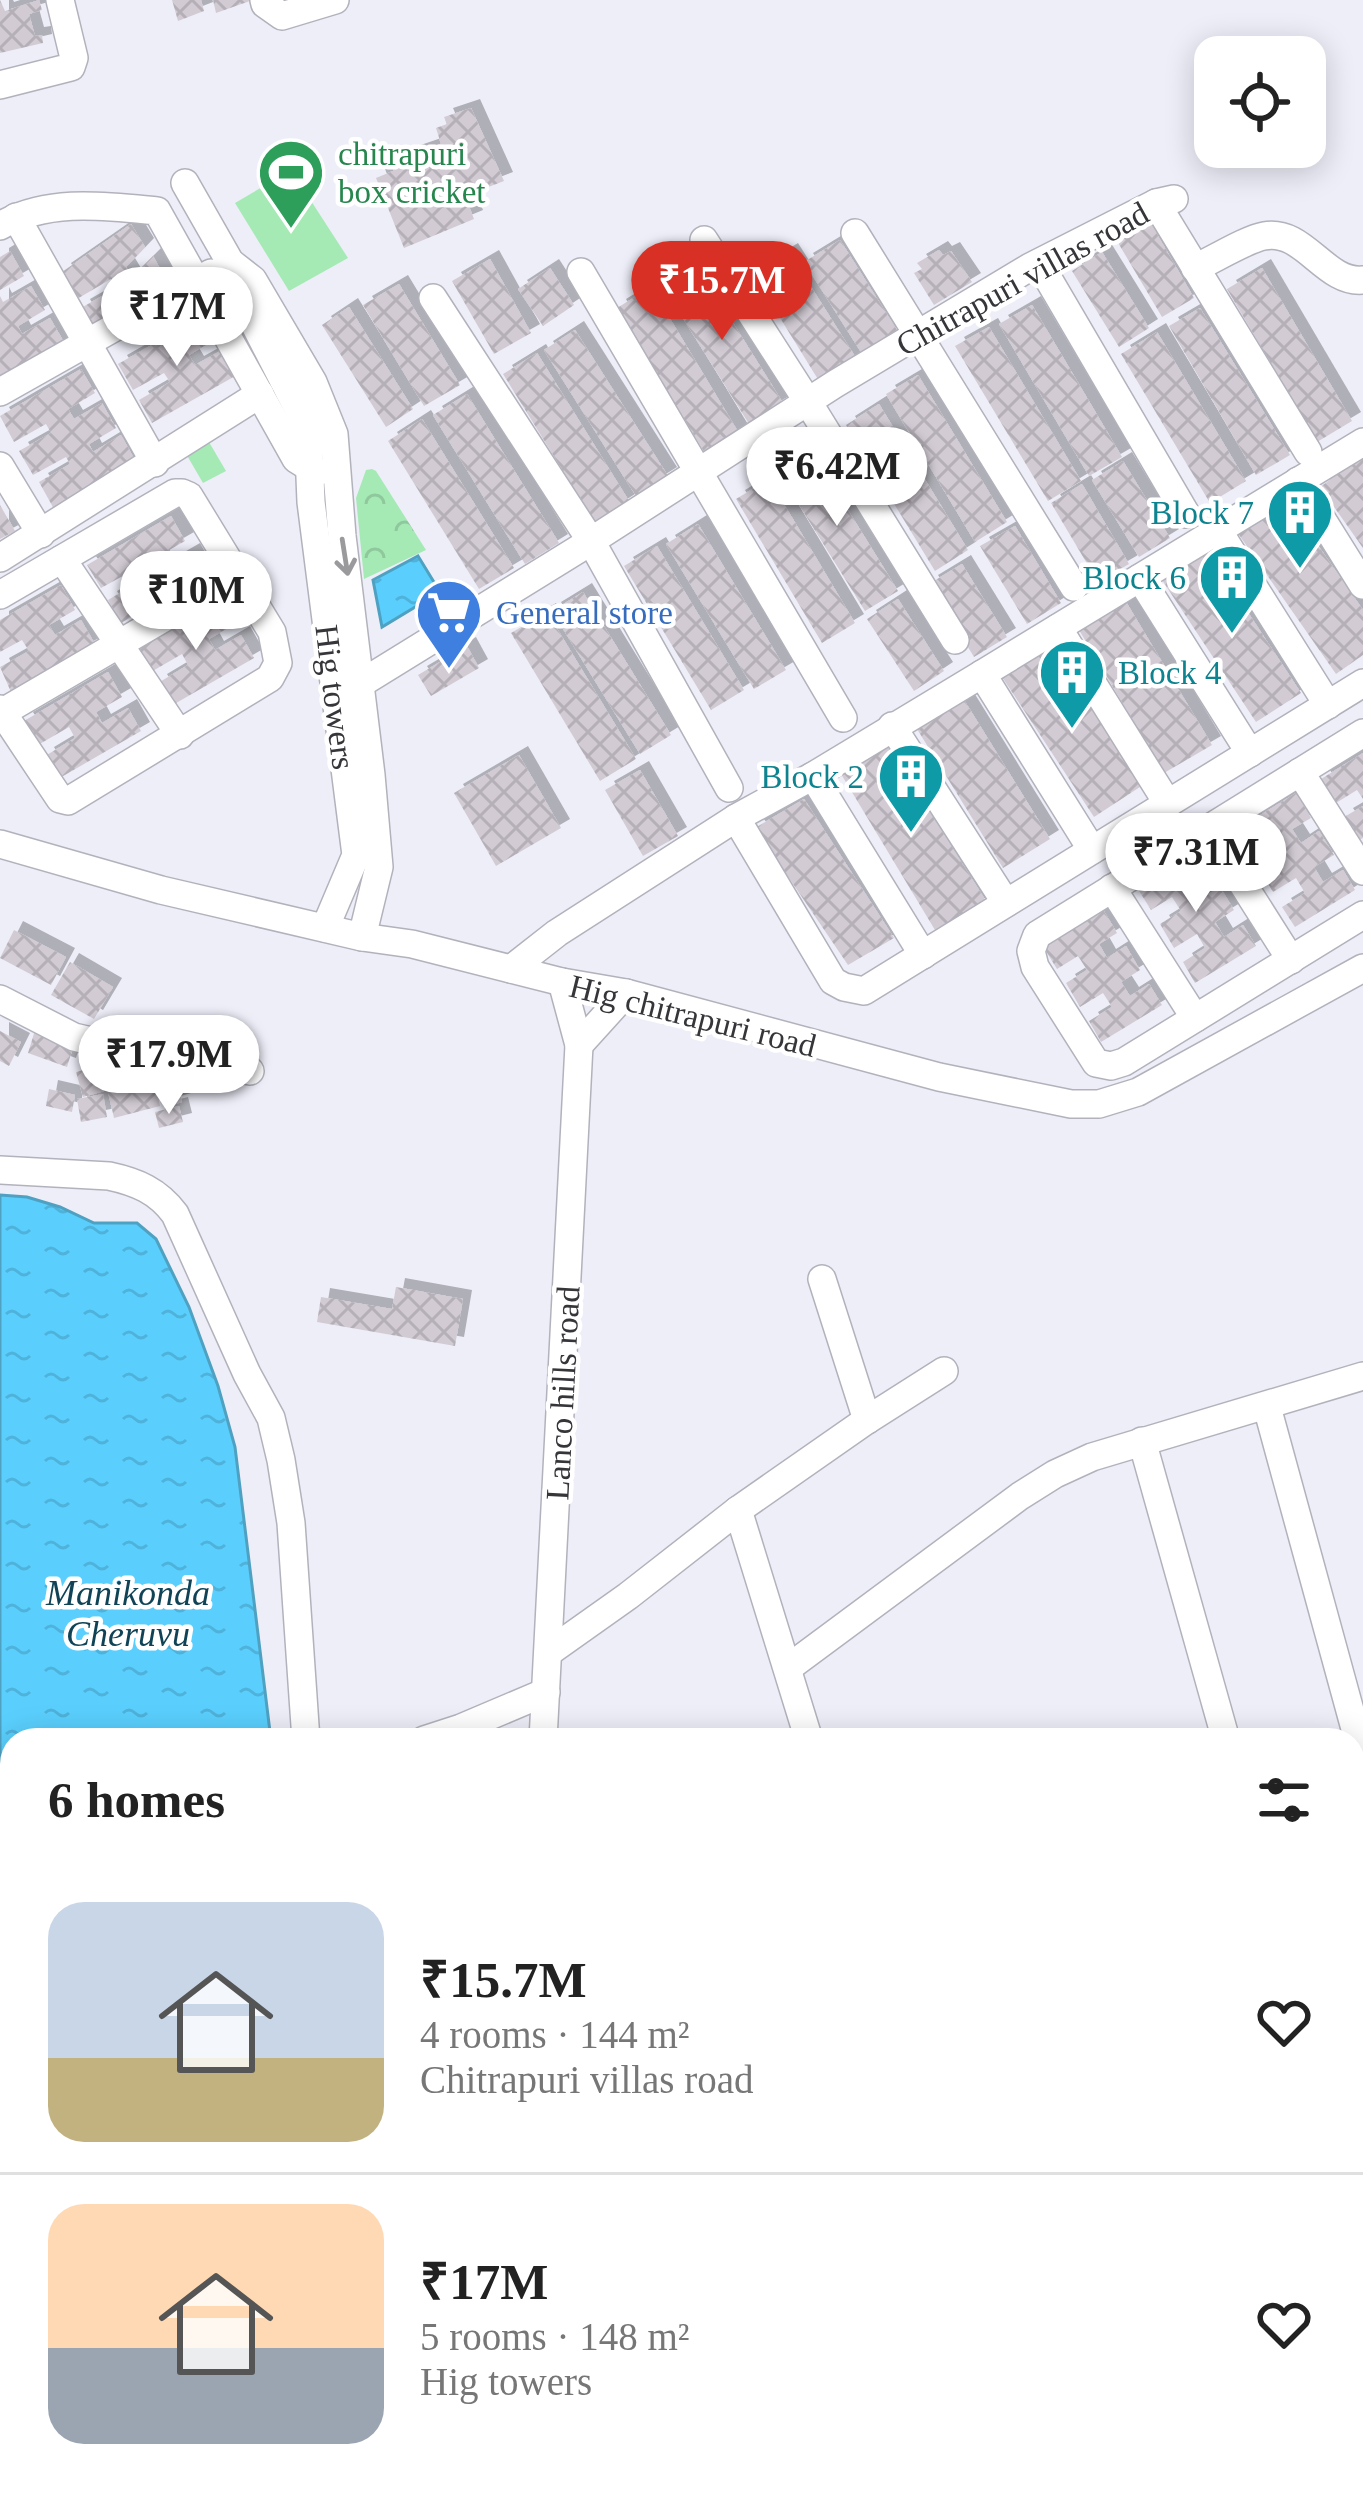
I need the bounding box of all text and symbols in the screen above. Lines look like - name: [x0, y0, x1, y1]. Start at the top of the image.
- map controls: [1194, 36, 1326, 168]
- button: locate: [1194, 36, 1326, 168]
- place label: chitrapuri box cricket: [338, 136, 486, 210]
- sports icon: chitrapuri box cricket: [256, 137, 326, 231]
- street label: Chitrapuri villas road: [890, 194, 1155, 363]
- pin: ₹15.7M: [624, 241, 820, 343]
- text: ₹15.7M: [658, 258, 786, 301]
- pin: ₹17M: [106, 267, 248, 369]
- text: ₹17M: [128, 284, 226, 327]
- pin: ₹6.42M: [739, 427, 935, 529]
- text: ₹6.42M: [773, 444, 901, 487]
- building icon: Block 7: [1265, 477, 1335, 571]
- place label: Block 7: [1150, 495, 1254, 531]
- one-way arrow: [334, 537, 357, 576]
- building icon: Block 6: [1197, 542, 1267, 636]
- pin: ₹10M: [125, 551, 267, 653]
- place label: Block 6: [1082, 560, 1186, 596]
- text: ₹10M: [147, 568, 245, 611]
- supermarket icon: General store: [414, 577, 484, 671]
- place label: General store: [496, 595, 673, 631]
- street label: Hig towers: [308, 623, 362, 772]
- building icon: Block 4: [1037, 637, 1107, 731]
- place label: Block 4: [1118, 655, 1222, 691]
- building icon: Block 2: [876, 741, 946, 835]
- place label: Block 2: [760, 759, 864, 795]
- pin: ₹7.31M: [1098, 813, 1294, 915]
- text: ₹7.31M: [1132, 830, 1260, 873]
- street label: Hig chitrapuri road: [566, 968, 820, 1064]
- pin: ₹17.9M: [71, 1015, 267, 1117]
- text: ₹17.9M: [105, 1032, 233, 1075]
- street label: Lanco hills road: [539, 1285, 587, 1501]
- water label: Manikonda Cheruvu: [45, 1573, 210, 1654]
- icon: filters: [1251, 1767, 1317, 1833]
- text: 6 homes: [48, 1772, 225, 1828]
- icon: home: [144, 1950, 288, 2094]
- text: ₹15.7M: [420, 1952, 587, 2008]
- icon: heart: [1251, 1989, 1317, 2055]
- text: 4 rooms · 144 m²: [420, 2013, 690, 2056]
- text: Chitrapuri villas road: [420, 2058, 754, 2101]
- icon: home: [144, 2252, 288, 2396]
- text: ₹17M: [420, 2254, 548, 2310]
- icon: heart: [1251, 2291, 1317, 2357]
- text: 5 rooms · 148 m²: [420, 2315, 690, 2358]
- text: Hig towers: [420, 2360, 592, 2403]

